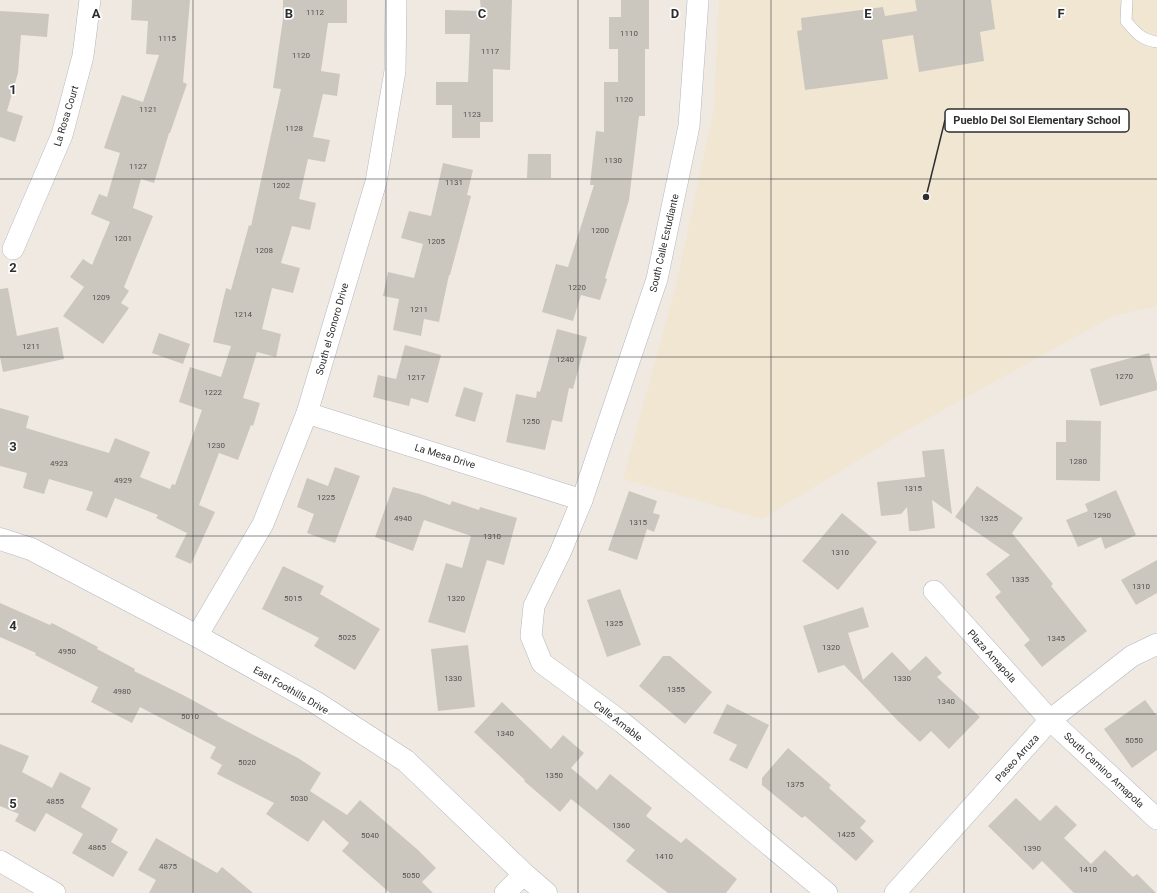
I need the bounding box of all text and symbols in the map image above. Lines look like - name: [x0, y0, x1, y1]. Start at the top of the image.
- text: A: [92, 6, 101, 21]
- text: B: [285, 6, 293, 21]
- text: C: [478, 6, 487, 21]
- text: D: [671, 6, 679, 21]
- text: E: [864, 6, 872, 21]
- text: F: [1057, 6, 1065, 21]
- house number: 1112: [306, 8, 324, 17]
- house number: 1110: [620, 29, 638, 38]
- house number: 1115: [158, 34, 176, 43]
- house number: 1117: [481, 47, 499, 56]
- house number: 1120: [292, 51, 310, 60]
- text: 1: [9, 82, 17, 97]
- street label: La Rosa Court: [52, 84, 80, 148]
- house number: 1120: [615, 95, 633, 104]
- house number: 1121: [139, 105, 157, 114]
- callout: Pueblo Del Sol Elementary School: [945, 109, 1129, 132]
- house number: 1123: [463, 110, 481, 119]
- text: Pueblo Del Sol Elementary School: [953, 114, 1121, 127]
- house number: 1128: [285, 124, 303, 133]
- house number: 1130: [604, 156, 622, 165]
- house number: 1127: [129, 162, 147, 171]
- house number: 1131: [445, 178, 463, 187]
- house number: 1202: [272, 181, 290, 190]
- street label: South Calle Estudiante: [647, 193, 681, 293]
- house number: 1200: [591, 226, 609, 235]
- house number: 1201: [114, 234, 132, 243]
- house number: 1205: [427, 237, 445, 246]
- house number: 1208: [255, 246, 273, 255]
- text: 2: [9, 260, 17, 275]
- street label: South el Sonoro Drive: [314, 282, 350, 376]
- house number: 1220: [568, 283, 586, 292]
- house number: 1209: [92, 293, 110, 302]
- house number: 1211: [410, 305, 428, 314]
- house number: 1214: [234, 310, 252, 319]
- house number: 1211: [22, 342, 40, 351]
- house number: 1240: [556, 355, 574, 364]
- house number: 1270: [1115, 372, 1133, 381]
- house number: 1217: [407, 373, 425, 382]
- house number: 1222: [204, 388, 222, 397]
- house number: 1250: [522, 417, 540, 426]
- text: 3: [9, 439, 17, 454]
- house number: 1230: [207, 441, 225, 450]
- street label: La Mesa Drive: [413, 442, 477, 470]
- house number: 1280: [1069, 457, 1087, 466]
- house number: 4923: [50, 459, 68, 468]
- house number: 4929: [114, 476, 132, 485]
- house number: 1315: [904, 484, 922, 493]
- house number: 1225: [317, 493, 335, 502]
- house number: 1290: [1093, 511, 1111, 520]
- house number: 4940: [394, 514, 412, 523]
- house number: 1325: [980, 514, 998, 523]
- house number: 1315: [629, 518, 647, 527]
- house number: 1310: [483, 532, 501, 541]
- house number: 1310: [831, 548, 849, 557]
- house number: 1335: [1011, 575, 1029, 584]
- house number: 1310: [1132, 582, 1150, 591]
- house number: 5015: [284, 594, 302, 603]
- house number: 1320: [447, 594, 465, 603]
- text: 4: [9, 618, 17, 633]
- house number: 1325: [605, 619, 623, 628]
- street label: Plaza Amapola: [966, 627, 1018, 685]
- house number: 5025: [338, 633, 356, 642]
- house number: 1345: [1047, 634, 1065, 643]
- house number: 1320: [822, 643, 840, 652]
- house number: 4950: [58, 647, 76, 656]
- street label: East Foothills Drive: [251, 664, 331, 716]
- house number: 1330: [444, 674, 462, 683]
- house number: 1330: [893, 674, 911, 683]
- house number: 1355: [667, 685, 685, 694]
- house number: 4980: [113, 687, 131, 696]
- house number: 1340: [937, 697, 955, 706]
- street label: Calle Amable: [591, 699, 645, 743]
- house number: 5010: [181, 712, 199, 721]
- house number: 1340: [496, 729, 514, 738]
- street label: South Camino Amapola: [1062, 730, 1146, 810]
- street label: Paseo Arruza: [993, 732, 1041, 784]
- house number: 5050: [1125, 736, 1143, 745]
- house number: 5020: [238, 758, 256, 767]
- house number: 1350: [545, 771, 563, 780]
- house number: 1375: [786, 780, 804, 789]
- house number: 5030: [290, 794, 308, 803]
- text: 5: [9, 796, 17, 811]
- house number: 4855: [46, 797, 64, 806]
- house number: 1360: [612, 821, 630, 830]
- house number: 1425: [837, 830, 855, 839]
- house number: 5040: [361, 831, 379, 840]
- house number: 4865: [88, 843, 106, 852]
- house number: 1390: [1023, 844, 1041, 853]
- house number: 1410: [655, 852, 673, 861]
- house number: 4875: [159, 862, 177, 871]
- house number: 1410: [1079, 865, 1097, 874]
- house number: 5050: [402, 871, 420, 880]

